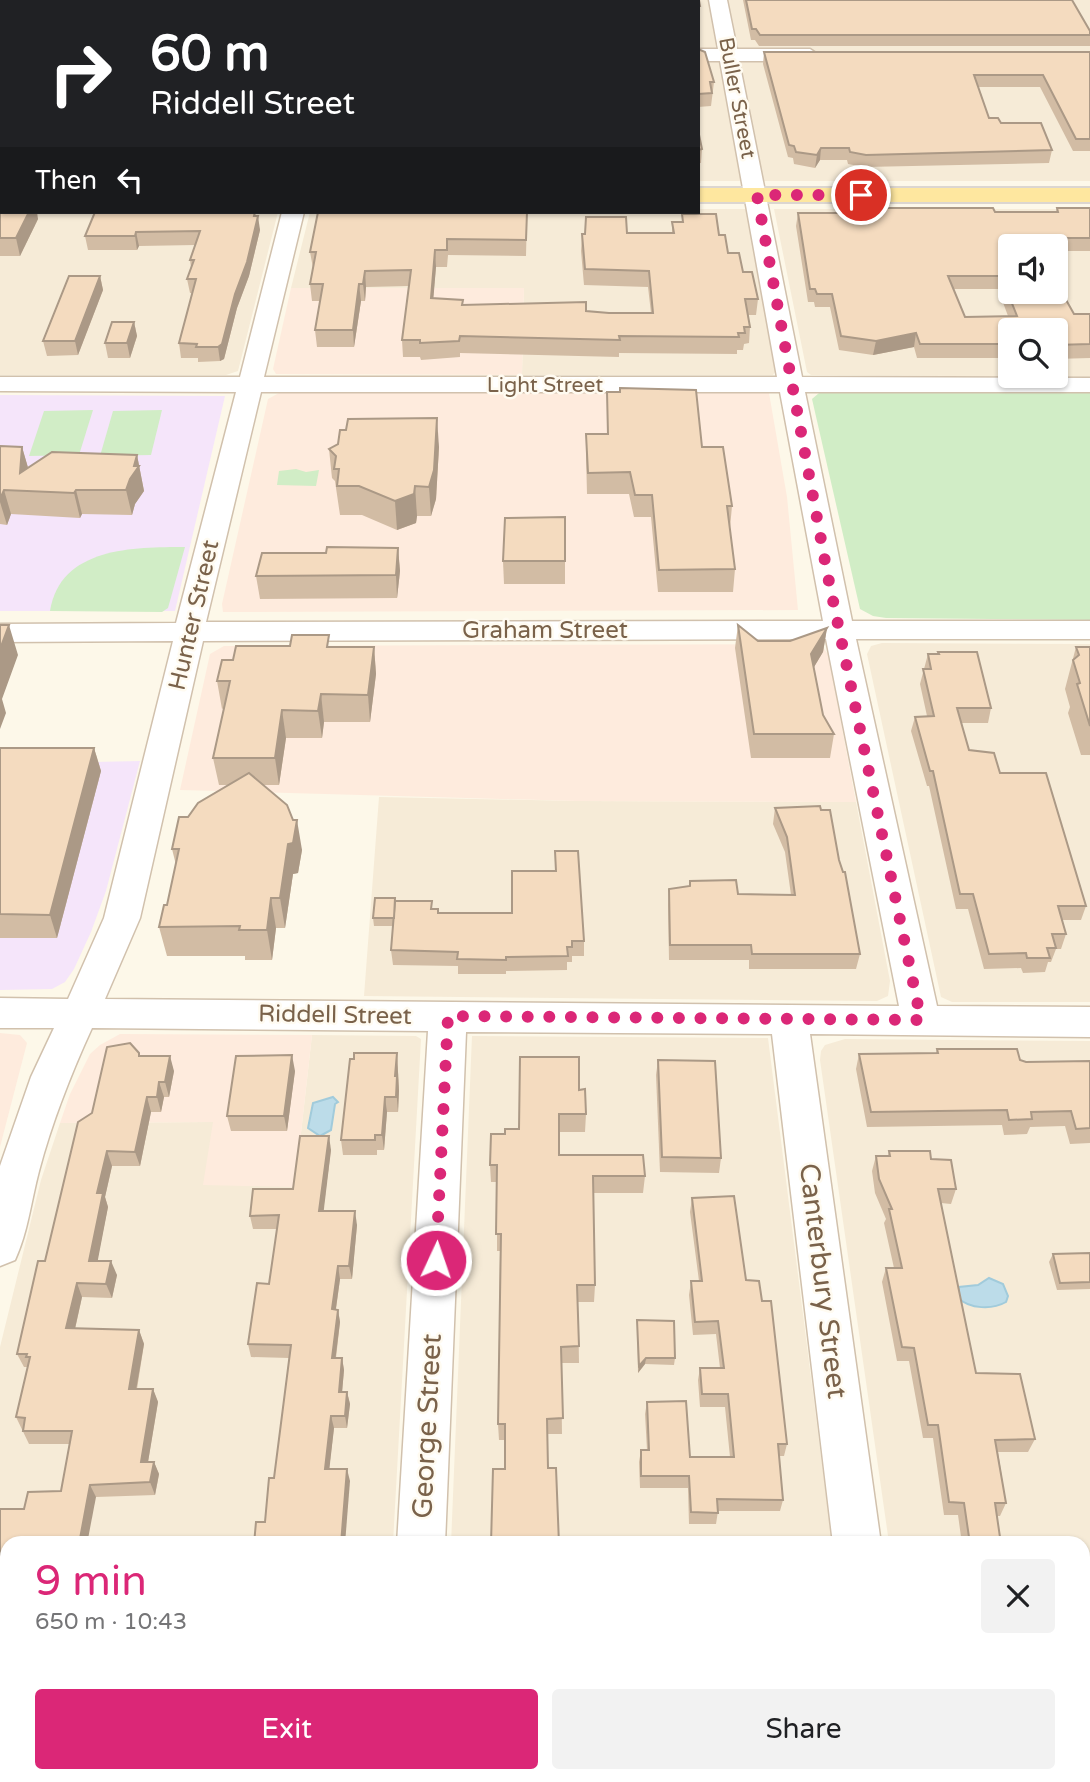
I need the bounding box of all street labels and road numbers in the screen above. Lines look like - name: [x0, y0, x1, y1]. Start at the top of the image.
- street label: Buller Street: [713, 35, 761, 161]
- street label: Light Street: [487, 373, 603, 398]
- street label: Hunter Street: [163, 537, 225, 693]
- street label: Graham Street: [462, 616, 628, 645]
- street label: Riddell Street: [258, 999, 412, 1031]
- street label: Canterbury Street: [792, 1161, 854, 1401]
- street label: George Street: [405, 1332, 449, 1519]

